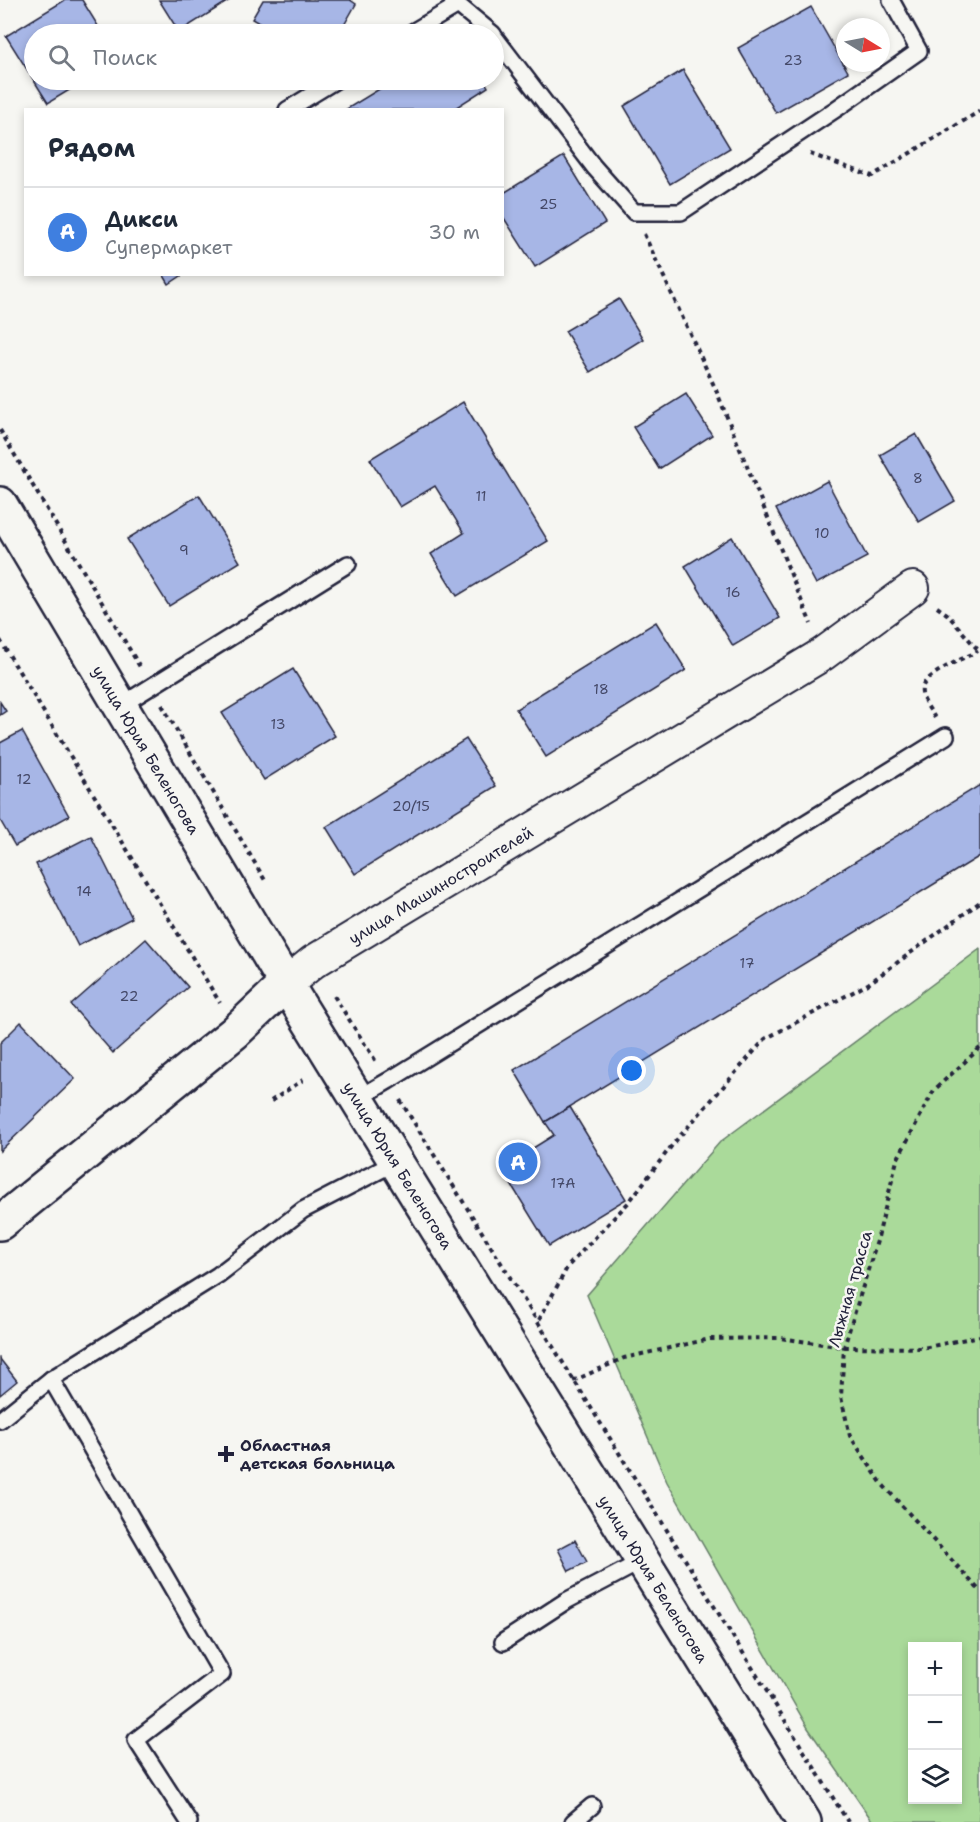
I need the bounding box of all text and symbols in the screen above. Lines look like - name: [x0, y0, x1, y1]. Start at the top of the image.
- north arrow: [836, 18, 890, 72]
- search box: [24, 24, 504, 90]
- icon: search: [45, 41, 78, 74]
- text: Поиск: [93, 43, 157, 72]
- house number: 23: [784, 51, 802, 69]
- text: Рядом: [48, 130, 135, 165]
- house number: 25: [539, 195, 557, 213]
- text: Дикси: [105, 205, 178, 234]
- text: A: [60, 219, 75, 245]
- text: 30 m: [428, 219, 480, 245]
- text: Супермаркет: [105, 234, 232, 260]
- house number: 8: [913, 469, 923, 487]
- house number: 11: [475, 487, 487, 505]
- house number: 10: [814, 524, 830, 542]
- house number: 9: [179, 541, 189, 559]
- house number: 16: [725, 583, 741, 601]
- street label: улица Юрия Беленогова: [88, 661, 205, 838]
- house number: 18: [593, 680, 609, 698]
- house number: 13: [271, 715, 285, 733]
- house number: 12: [17, 770, 31, 788]
- house number: 20/15: [392, 797, 430, 815]
- street label: улица Машиностроителей: [345, 821, 537, 949]
- house number: 14: [76, 882, 92, 900]
- house number: 17: [740, 954, 754, 972]
- house number: 22: [120, 987, 138, 1005]
- your location: [617, 1056, 646, 1085]
- street label: улица Юрия Беленогова: [338, 1078, 458, 1253]
- pin: A: [498, 1140, 538, 1184]
- house number: 17А: [550, 1174, 576, 1192]
- street label: Лыжная трасса: [823, 1228, 877, 1350]
- place label: Областная детская больница: [240, 1435, 395, 1474]
- marker: Областная детская больница: [217, 1445, 235, 1463]
- street label: улица Юрия Беленогова: [594, 1491, 713, 1667]
- map controls: [908, 1642, 962, 1804]
- button: +: [908, 1642, 962, 1696]
- button: −: [908, 1696, 962, 1750]
- button: layers: [908, 1750, 962, 1804]

